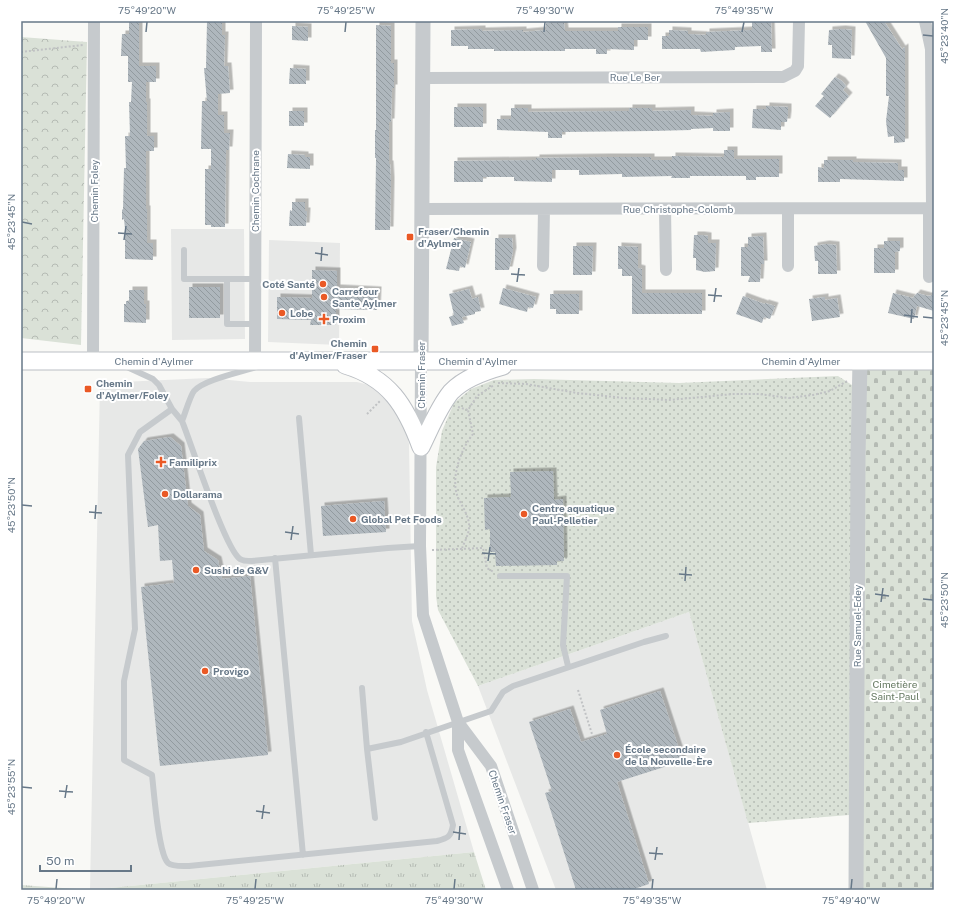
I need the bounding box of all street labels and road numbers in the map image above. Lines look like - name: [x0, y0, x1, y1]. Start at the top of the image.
- street label: Rue Le Ber: [610, 71, 660, 83]
- street label: Chemin Cochrane: [249, 150, 261, 232]
- street label: Chemin Foley: [88, 159, 100, 222]
- street label: Rue Christophe-Colomb: [623, 203, 733, 215]
- street label: Chemin Fraser: [415, 341, 427, 409]
- street label: Chemin d'Aylmer: [115, 355, 194, 367]
- street label: Chemin d'Aylmer: [439, 355, 518, 367]
- street label: Chemin d'Aylmer: [762, 355, 841, 367]
- street label: Rue Samuel-Edey: [851, 584, 863, 667]
- street label: Chemin Fraser: [486, 768, 520, 836]

